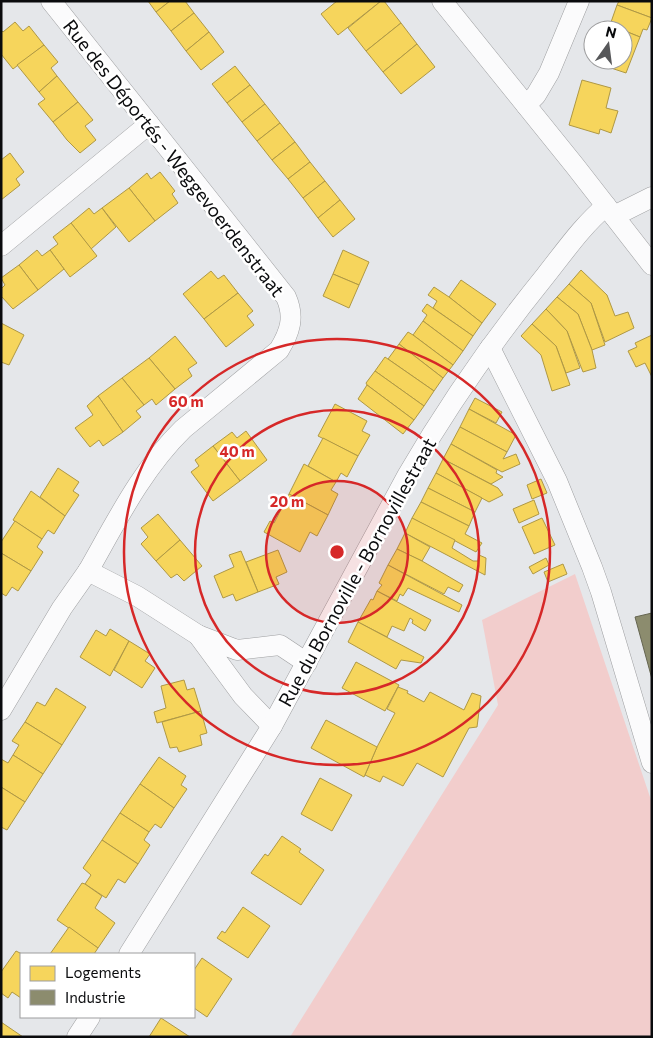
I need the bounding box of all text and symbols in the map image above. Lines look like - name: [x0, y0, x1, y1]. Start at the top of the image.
- street label: Rue des Déportés - Weggevoerdenstraat: [59, 14, 290, 301]
- north arrow: [583, 20, 633, 70]
- text: N: [604, 22, 618, 41]
- text: 60 m: [168, 392, 204, 410]
- street label: Rue du Bornoville - Bornovillestraat: [273, 433, 440, 710]
- text: 40 m: [219, 442, 255, 460]
- text: 20 m: [270, 492, 304, 510]
- centre of rings: [328, 543, 346, 561]
- legend: [20, 953, 195, 1018]
- text: Logements: [65, 963, 141, 981]
- text: Industrie: [65, 988, 126, 1006]

